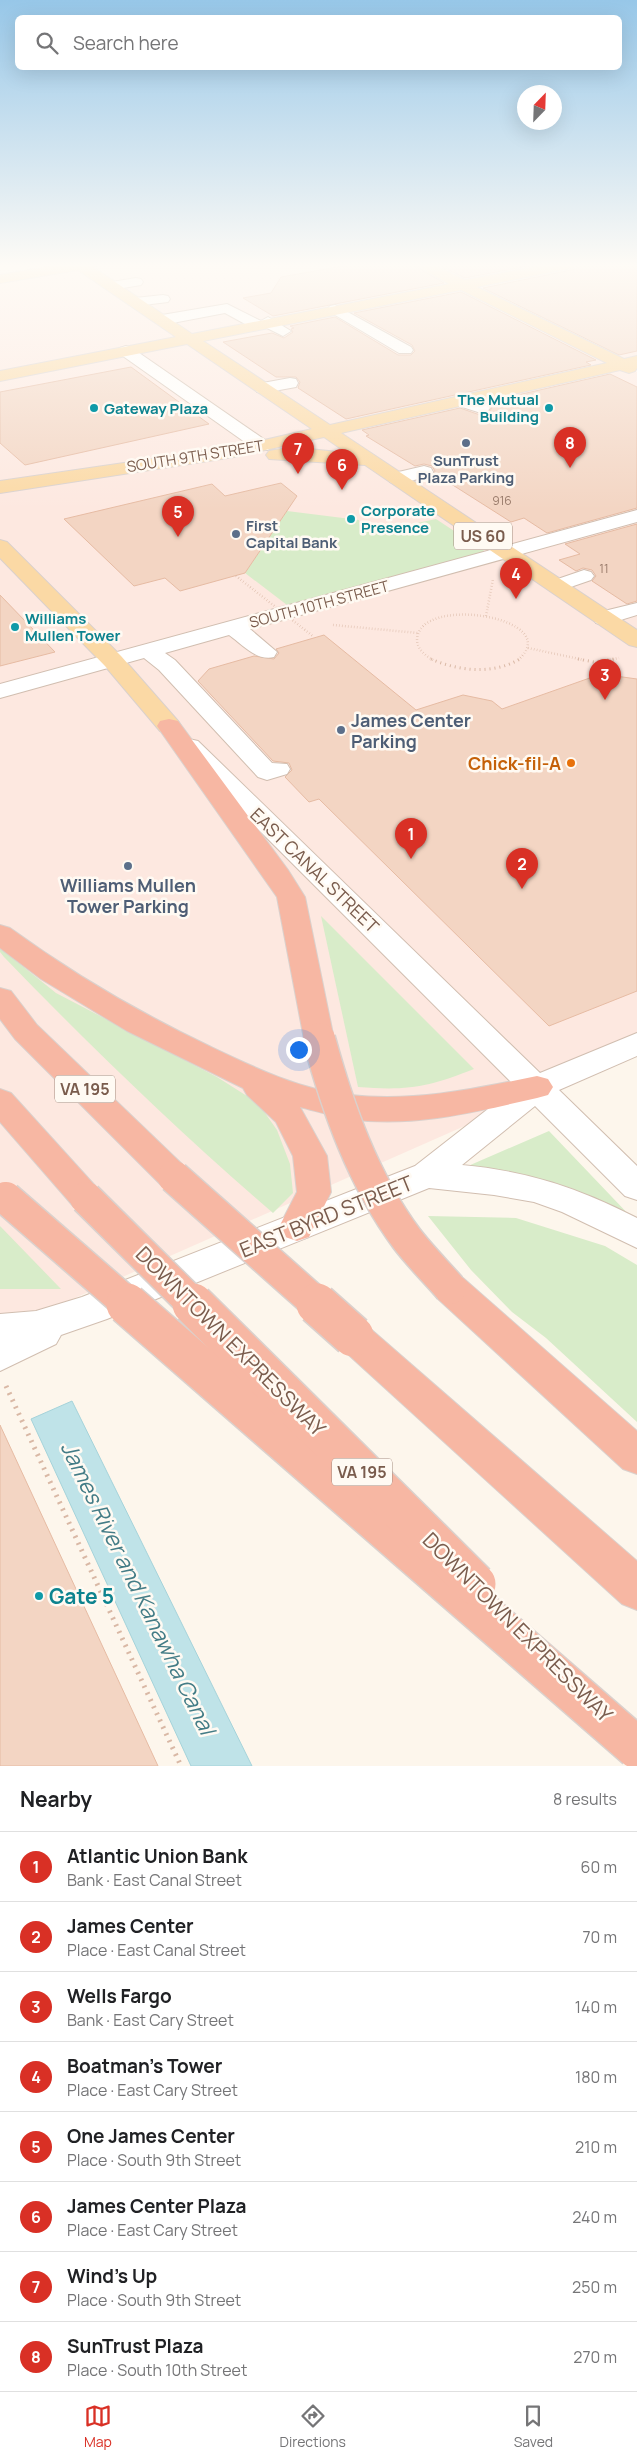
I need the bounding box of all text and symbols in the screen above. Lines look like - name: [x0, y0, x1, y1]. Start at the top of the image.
- search box: [15, 15, 622, 70]
- icon: search: [33, 29, 61, 57]
- text: Search here: [73, 30, 179, 56]
- north arrow: [517, 85, 562, 130]
- place label: The Mutual Building: [458, 389, 539, 427]
- place label: Gateway Plaza: [104, 398, 208, 419]
- marker: Gateway Plaza: [88, 402, 100, 414]
- marker: The Mutual Building: [543, 402, 555, 414]
- pin: 8: [554, 427, 586, 468]
- pin: 7: [282, 433, 314, 474]
- street label: SOUTH 9TH STREET: [125, 435, 265, 477]
- marker: SunTrust Plaza Parking: [460, 437, 472, 449]
- pin: 6: [326, 449, 358, 490]
- place label: SunTrust Plaza Parking: [418, 450, 514, 488]
- house number: 916: [492, 492, 512, 509]
- pin: 5: [162, 496, 194, 537]
- place label: Corporate Presence: [361, 500, 435, 538]
- marker: Corporate Presence: [345, 513, 357, 525]
- place label: First Capital Bank: [246, 515, 338, 553]
- road number: US 60: [454, 522, 512, 550]
- marker: First Capital Bank: [230, 528, 242, 540]
- pin: 4: [500, 558, 532, 599]
- house number: 11: [599, 560, 609, 577]
- street label: SOUTH 10TH STREET: [247, 575, 391, 633]
- place label: Williams Mullen Tower: [25, 608, 120, 646]
- marker: Williams Mullen Tower: [9, 621, 21, 633]
- pin: 3: [589, 659, 621, 700]
- place label: James Center Parking: [351, 708, 471, 753]
- marker: James Center Parking: [335, 724, 347, 736]
- place label: Chick-fil-A: [468, 751, 561, 775]
- marker: Chick-fil-A: [565, 757, 577, 769]
- street label: EAST CANAL STREET: [245, 802, 385, 938]
- pin: 1: [395, 818, 427, 859]
- pin: 2: [506, 848, 538, 889]
- marker: Williams Mullen Tower Parking: [122, 860, 134, 872]
- place label: Williams Mullen Tower Parking: [60, 873, 196, 918]
- your location: [286, 1037, 312, 1063]
- road number: VA 195: [55, 1076, 115, 1102]
- street label: EAST BYRD STREET: [235, 1168, 417, 1264]
- street label: DOWNTOWN EXPRESSWAY: [130, 1240, 332, 1442]
- water label: James River and Kanawha Canal: [54, 1437, 223, 1742]
- road number: VA 195: [332, 1458, 392, 1485]
- street label: DOWNTOWN EXPRESSWAY: [417, 1526, 619, 1728]
- place label: Gate 5: [49, 1582, 114, 1610]
- marker: Gate 5: [33, 1590, 45, 1602]
- text: Nearby: [20, 1785, 92, 1813]
- text: 8 results: [553, 1788, 617, 1810]
- text: Atlantic Union Bank: [67, 1843, 247, 1869]
- text: 1: [32, 1856, 40, 1878]
- text: 60 m: [581, 1856, 617, 1878]
- text: Bank · East Canal Street: [67, 1869, 242, 1891]
- text: James Center: [67, 1913, 194, 1939]
- text: 2: [31, 1926, 41, 1948]
- text: 70 m: [582, 1926, 617, 1948]
- text: Place · East Canal Street: [67, 1939, 246, 1961]
- text: Wells Fargo: [67, 1983, 172, 2009]
- text: 3: [31, 1996, 41, 2018]
- text: 140 m: [575, 1996, 617, 2018]
- text: Bank · East Cary Street: [67, 2009, 234, 2031]
- text: Boatman's Tower: [67, 2053, 222, 2079]
- text: 4: [31, 2066, 41, 2088]
- text: 180 m: [575, 2066, 617, 2088]
- text: Place · East Cary Street: [67, 2079, 238, 2101]
- text: One James Center: [67, 2123, 235, 2149]
- text: 5: [31, 2136, 41, 2158]
- text: 210 m: [575, 2136, 617, 2158]
- text: Place · South 9th Street: [67, 2149, 241, 2171]
- text: James Center Plaza: [67, 2193, 246, 2219]
- text: 6: [31, 2206, 41, 2228]
- text: 240 m: [572, 2206, 617, 2228]
- text: Place · East Cary Street: [67, 2219, 238, 2241]
- text: Wind's Up: [67, 2263, 157, 2289]
- text: 7: [32, 2276, 40, 2298]
- text: 250 m: [572, 2276, 617, 2298]
- text: Place · South 9th Street: [67, 2289, 241, 2311]
- text: SunTrust Plaza: [67, 2333, 203, 2359]
- text: 8: [31, 2346, 41, 2368]
- text: 270 m: [573, 2346, 617, 2368]
- text: Place · South 10th Street: [67, 2359, 247, 2381]
- tab: Map: [84, 2402, 112, 2451]
- tab: Directions: [280, 2402, 346, 2451]
- tab: Saved: [514, 2402, 553, 2451]

